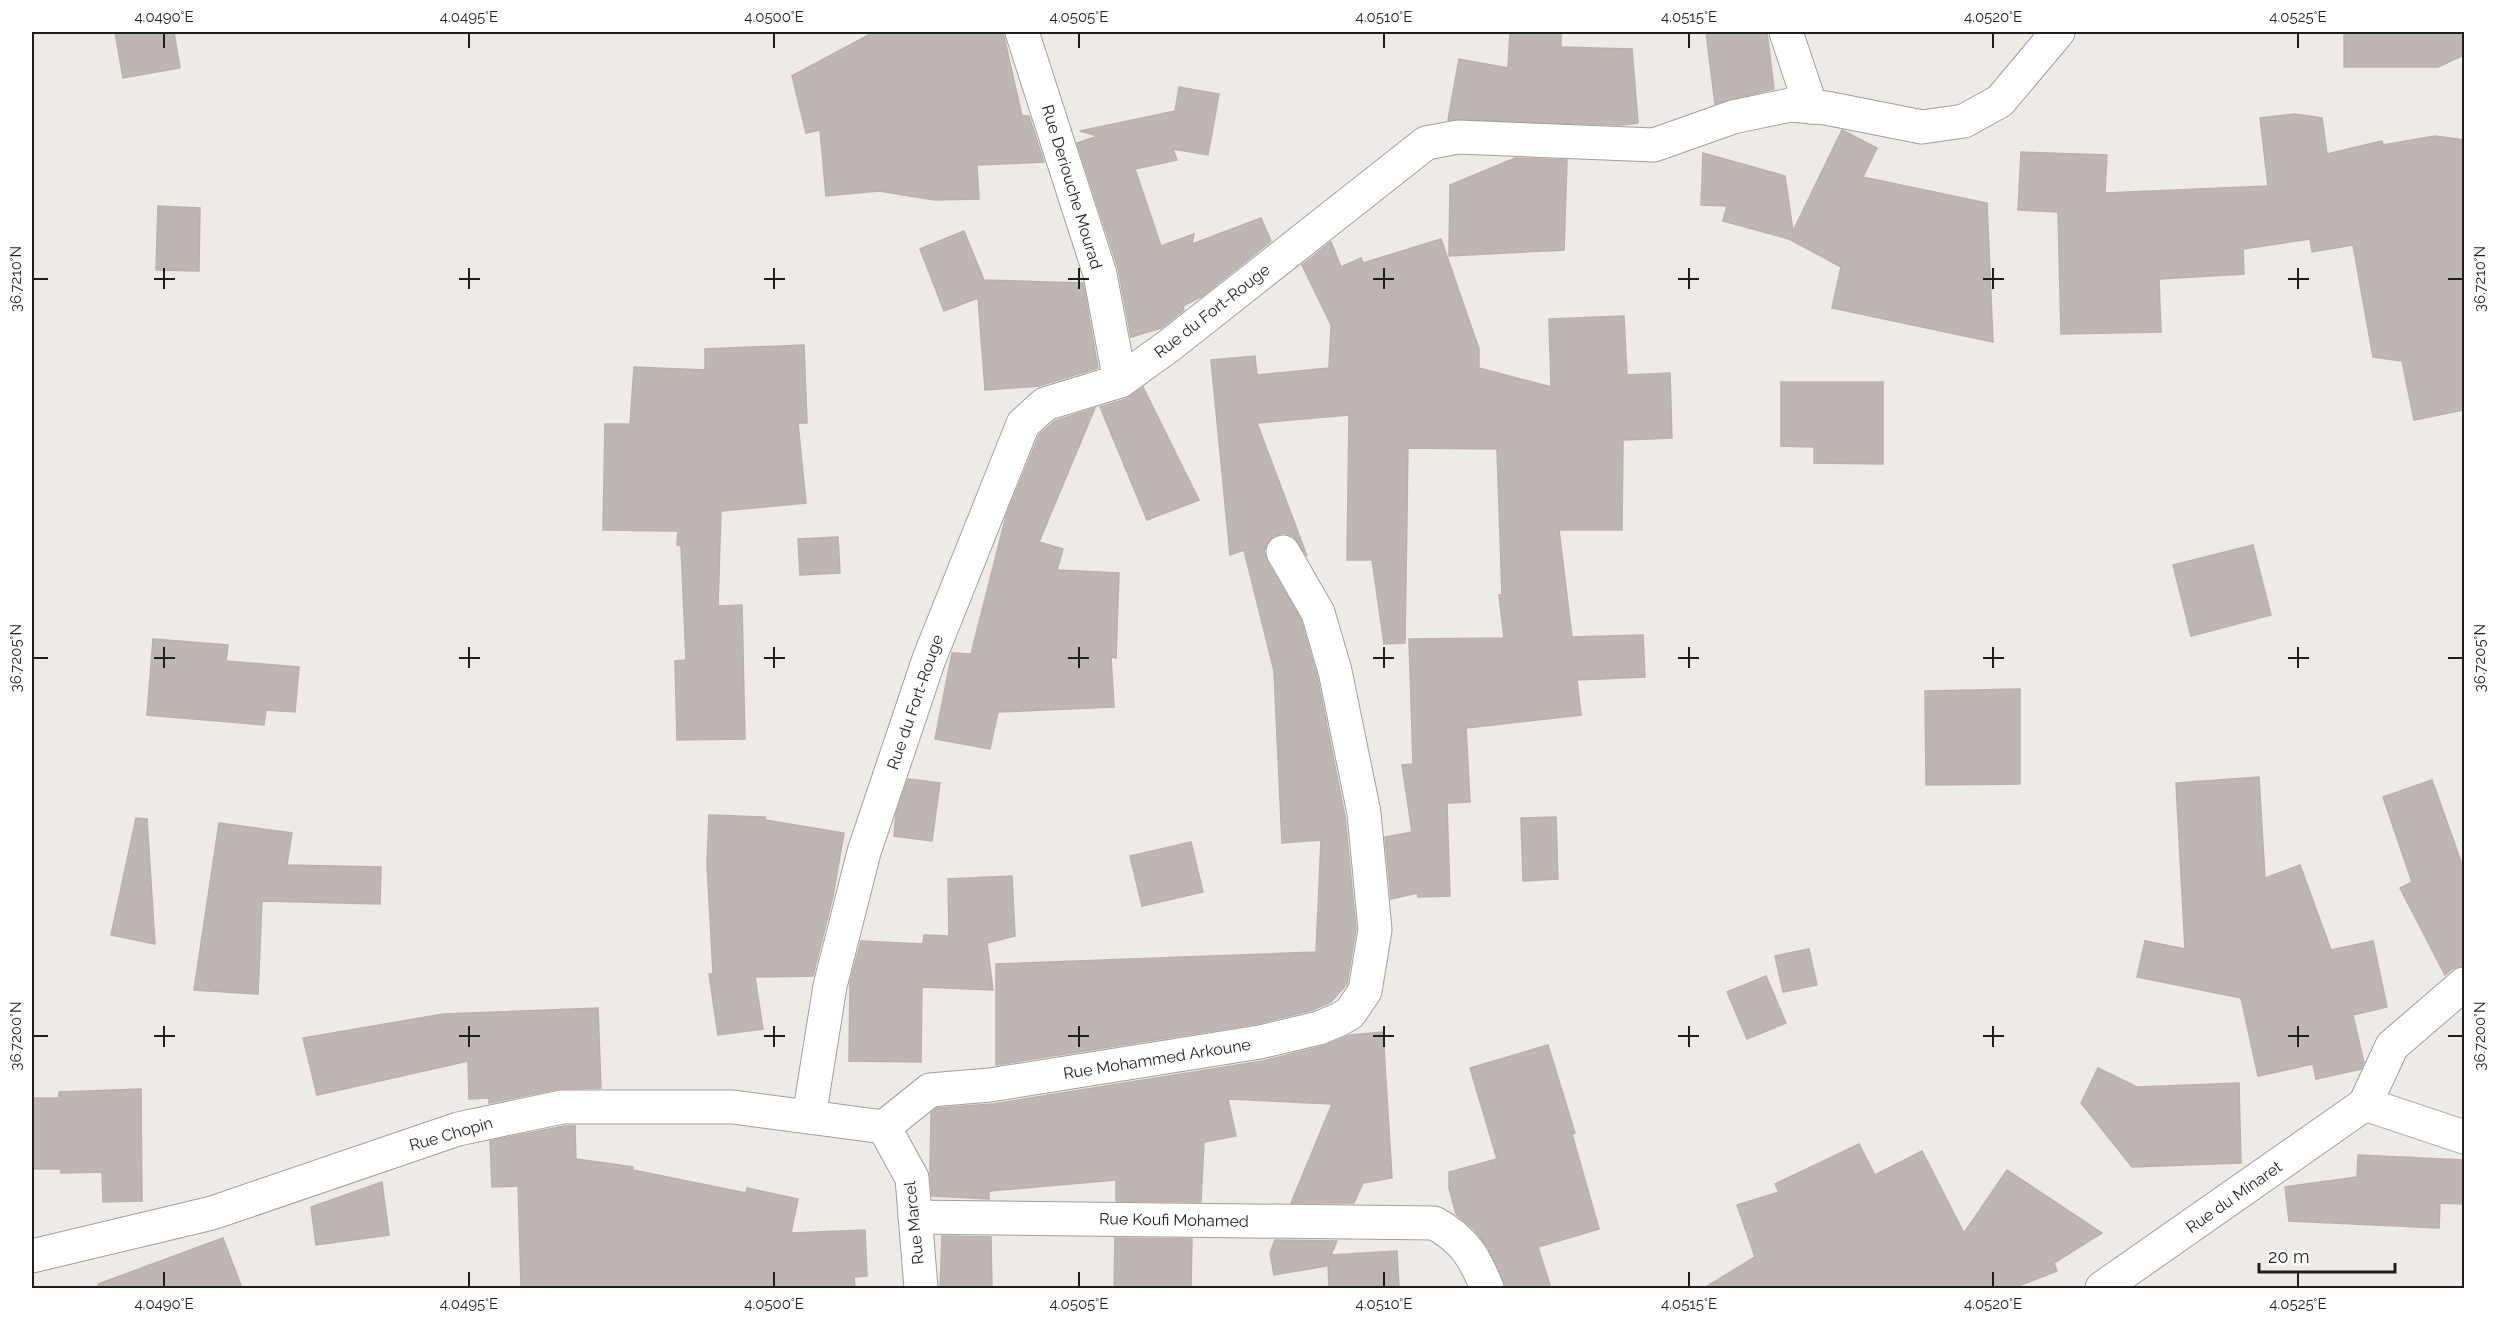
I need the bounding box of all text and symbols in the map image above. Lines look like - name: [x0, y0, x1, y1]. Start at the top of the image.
- text: 4.0490°E: [134, 8, 194, 26]
- text: 4.0495°E: [440, 8, 498, 26]
- text: 4.0500°E: [744, 8, 804, 26]
- text: 4.0505°E: [1050, 8, 1108, 26]
- text: 4.0510°E: [1356, 8, 1412, 26]
- text: 4.0515°E: [1661, 8, 1717, 26]
- text: 4.0520°E: [1964, 8, 2022, 26]
- text: 4.0525°E: [2269, 8, 2327, 26]
- street label: Rue Deriouche Mourad: [1038, 102, 1106, 272]
- text: 36.7210°N: [7, 246, 25, 312]
- text: 36.7210°N: [2471, 246, 2489, 312]
- street label: Rue du Fort-Rouge: [1150, 260, 1274, 362]
- text: 36.7205°N: [7, 624, 25, 692]
- text: 36.7205°N: [2471, 624, 2489, 692]
- street label: Rue du Fort-Rouge: [883, 632, 947, 772]
- text: 36.7200°N: [7, 1002, 25, 1070]
- text: 36.7200°N: [2471, 1002, 2489, 1070]
- street label: Rue Mohammed Arkoune: [1062, 1035, 1252, 1083]
- street label: Rue Chopin: [407, 1113, 495, 1155]
- street label: Rue du Minaret: [2182, 1157, 2286, 1237]
- street label: Rue Marcel: [900, 1180, 928, 1266]
- street label: Rue Koufi Mohamed: [1099, 1209, 1249, 1231]
- scale bar: [2259, 1236, 2396, 1274]
- text: 20 m: [2268, 1246, 2310, 1267]
- text: 4.0490°E: [134, 1295, 194, 1313]
- text: 4.0495°E: [440, 1295, 498, 1313]
- text: 4.0500°E: [744, 1295, 804, 1313]
- text: 4.0505°E: [1050, 1295, 1108, 1313]
- text: 4.0510°E: [1356, 1295, 1412, 1313]
- text: 4.0515°E: [1661, 1295, 1717, 1313]
- text: 4.0520°E: [1964, 1295, 2022, 1313]
- text: 4.0525°E: [2269, 1295, 2327, 1313]

